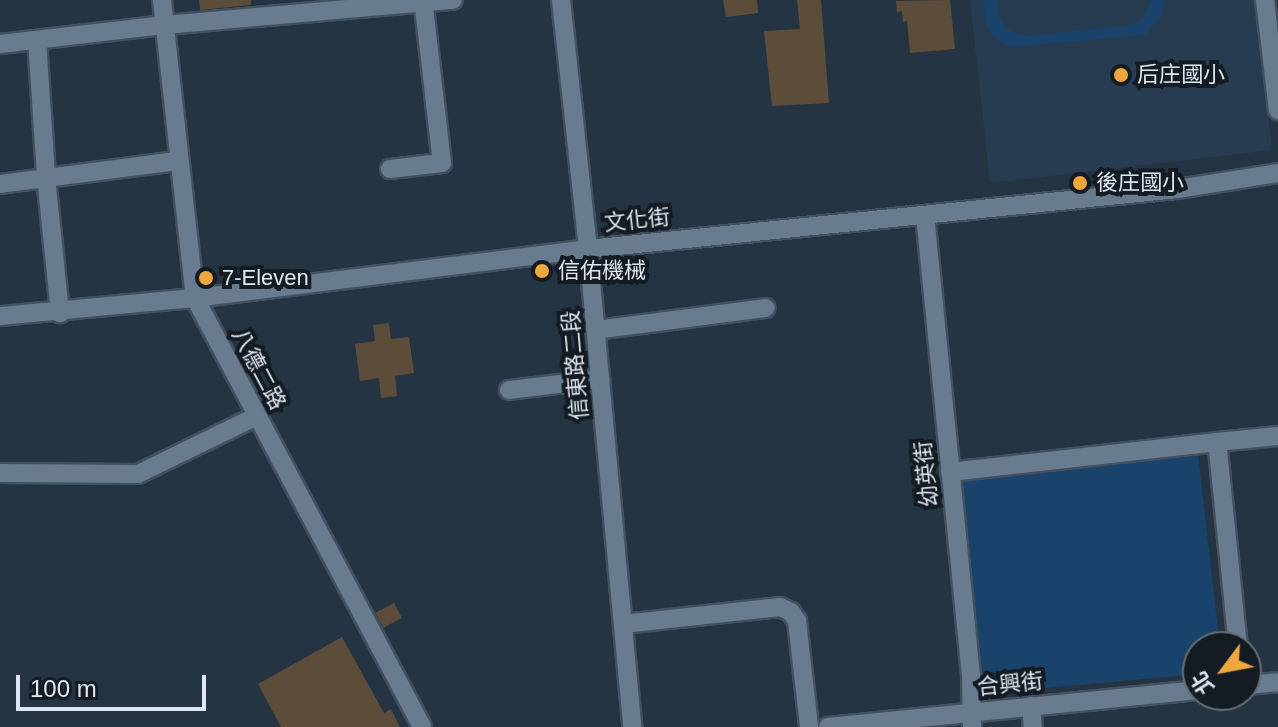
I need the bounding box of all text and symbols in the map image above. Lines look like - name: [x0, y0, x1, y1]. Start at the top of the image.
- place label: 后庄國小: [1137, 62, 1225, 88]
- marker: 后庄國小: [1112, 66, 1130, 84]
- place label: 後庄國小: [1096, 170, 1184, 196]
- marker: 後庄國小: [1071, 174, 1089, 192]
- street label: 文化街: [603, 203, 671, 237]
- place label: 信佑機械: [558, 258, 646, 284]
- marker: 信佑機械: [533, 262, 551, 280]
- place label: 7-Eleven: [222, 265, 309, 291]
- marker: 7-Eleven: [197, 269, 215, 287]
- street label: 信東路二段: [557, 309, 593, 421]
- street label: 八德二路: [227, 324, 291, 414]
- street label: 幼英街: [909, 440, 943, 508]
- north arrow: [1182, 631, 1262, 711]
- scale bar: [20, 659, 210, 709]
- street label: 合興街: [976, 667, 1044, 701]
- text: 北: [1186, 667, 1219, 699]
- text: 100 m: [30, 675, 97, 702]

